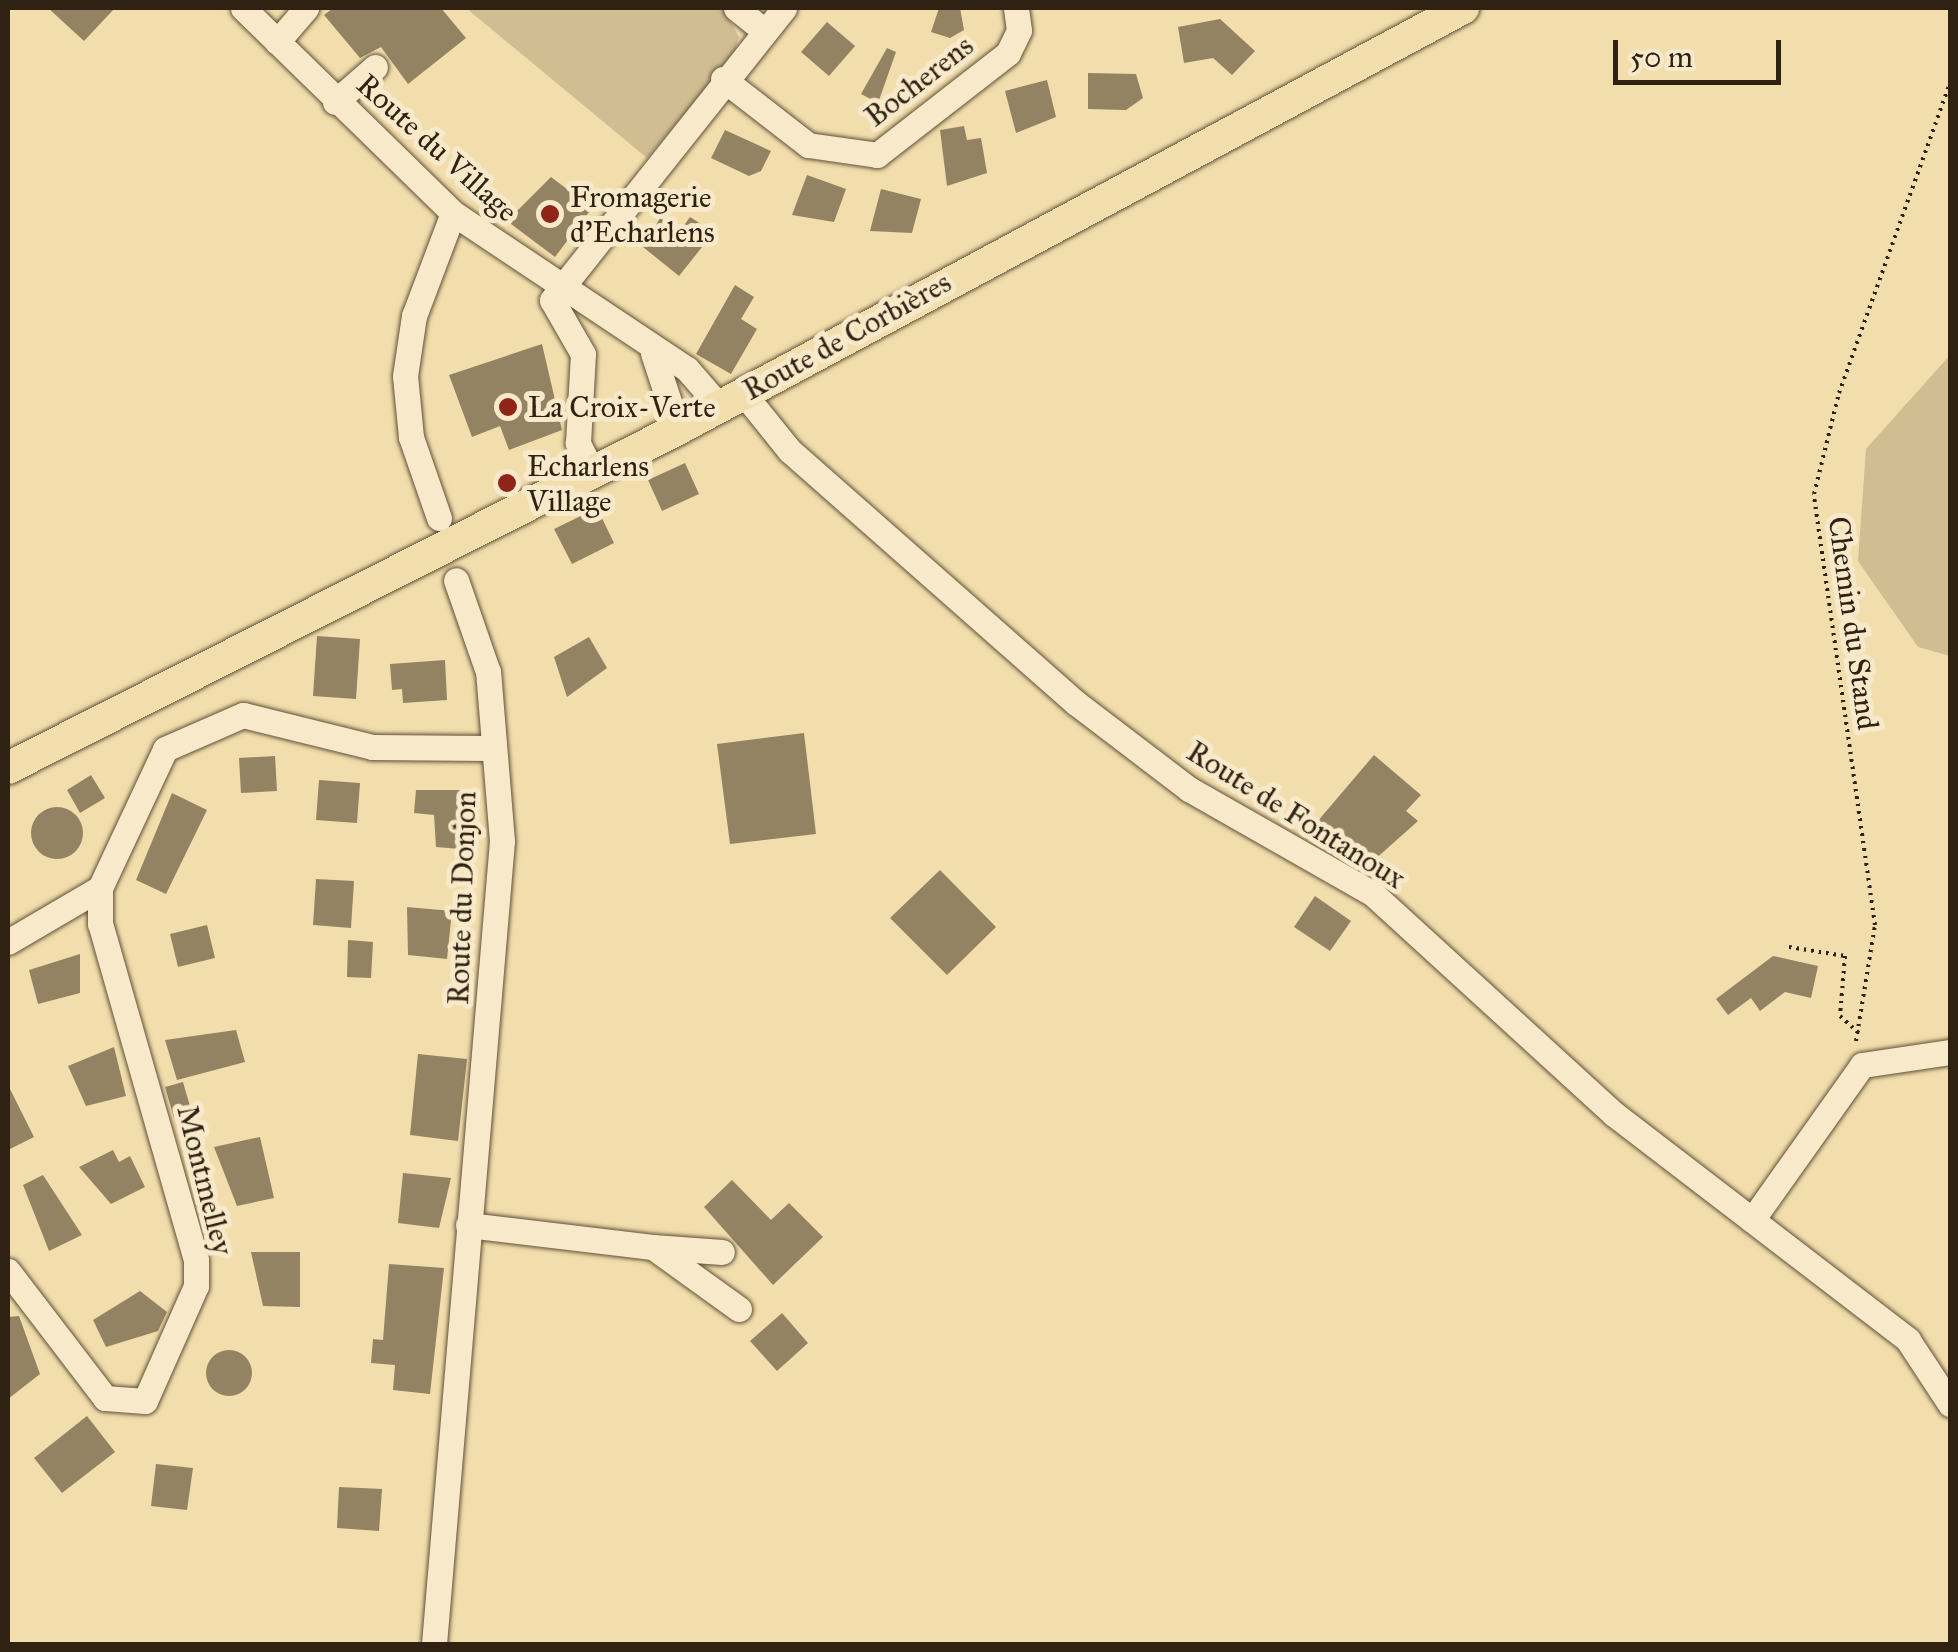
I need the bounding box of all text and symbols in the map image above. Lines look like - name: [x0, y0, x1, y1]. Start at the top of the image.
- scale bar: [1618, 20, 1786, 82]
- street label: Bocherens: [858, 28, 980, 134]
- text: 50 m: [1630, 39, 1693, 75]
- street label: Route du Village: [349, 66, 525, 230]
- place label: Fromagerie d'Echarlens: [570, 179, 715, 250]
- marker: Fromagerie d'Echarlens: [539, 203, 561, 225]
- street label: Route de Corbières: [737, 264, 957, 408]
- place label: La Croix-Verte: [528, 389, 716, 425]
- marker: La Croix-Verte: [497, 396, 519, 418]
- place label: Echarlens Village: [527, 448, 649, 518]
- marker: Echarlens Village: [496, 472, 518, 494]
- street label: Chemin du Stand: [1820, 514, 1886, 732]
- street label: Route de Fontanoux: [1180, 733, 1412, 897]
- street label: Route du Donjon: [440, 791, 484, 1005]
- street label: Montmelley: [169, 1102, 241, 1258]

